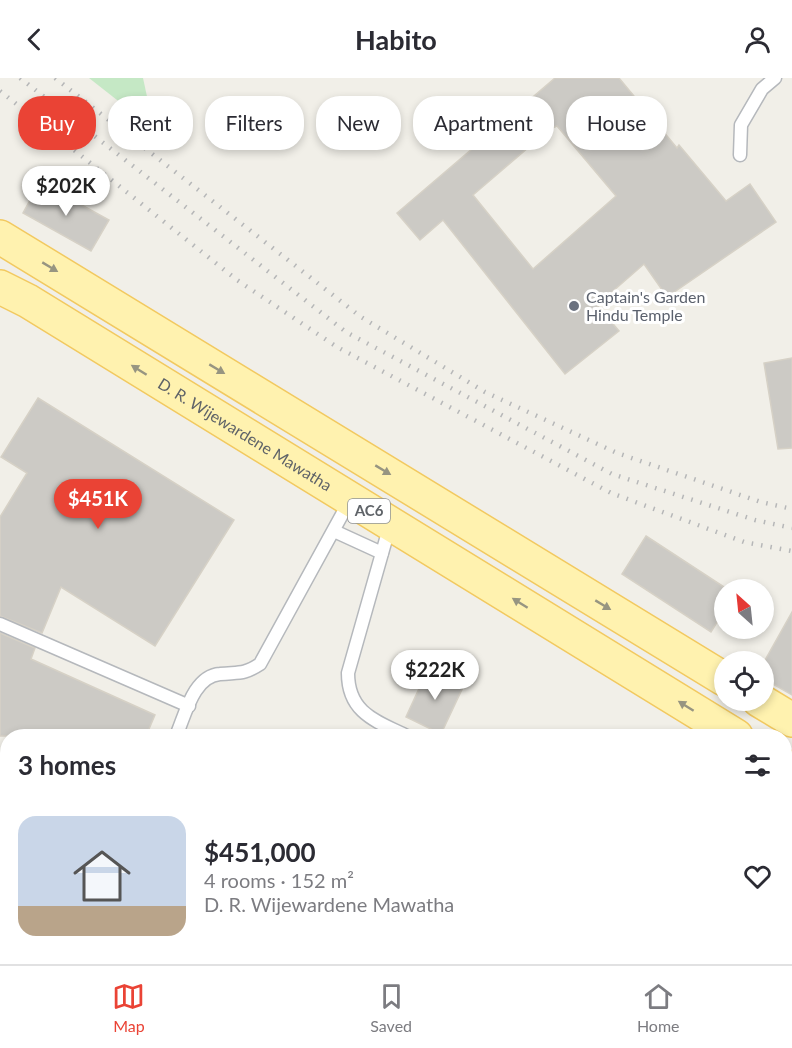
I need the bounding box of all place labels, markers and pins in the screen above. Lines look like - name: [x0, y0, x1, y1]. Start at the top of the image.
- pin: $202K: [24, 166, 108, 217]
- place label: Captain's Garden Hindu Temple: [586, 287, 705, 324]
- marker: Captain's Garden Hindu Temple: [567, 299, 581, 313]
- pin: $451K: [56, 479, 140, 530]
- pin: $222K: [393, 650, 477, 701]

